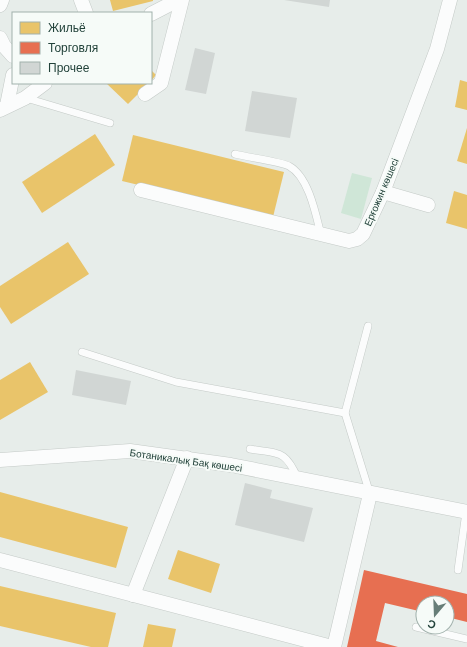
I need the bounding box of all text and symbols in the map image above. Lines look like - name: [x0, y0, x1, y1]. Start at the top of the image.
- legend: [12, 12, 152, 84]
- text: Жильё: [48, 21, 86, 35]
- text: Торговля: [48, 41, 98, 55]
- text: Прочее: [48, 61, 90, 75]
- street label: Ерғожин көшесі: [362, 157, 401, 228]
- street label: Ботаникалық Бақ көшесі: [129, 447, 243, 474]
- north arrow: [415, 595, 455, 635]
- text: С: [426, 617, 437, 631]

